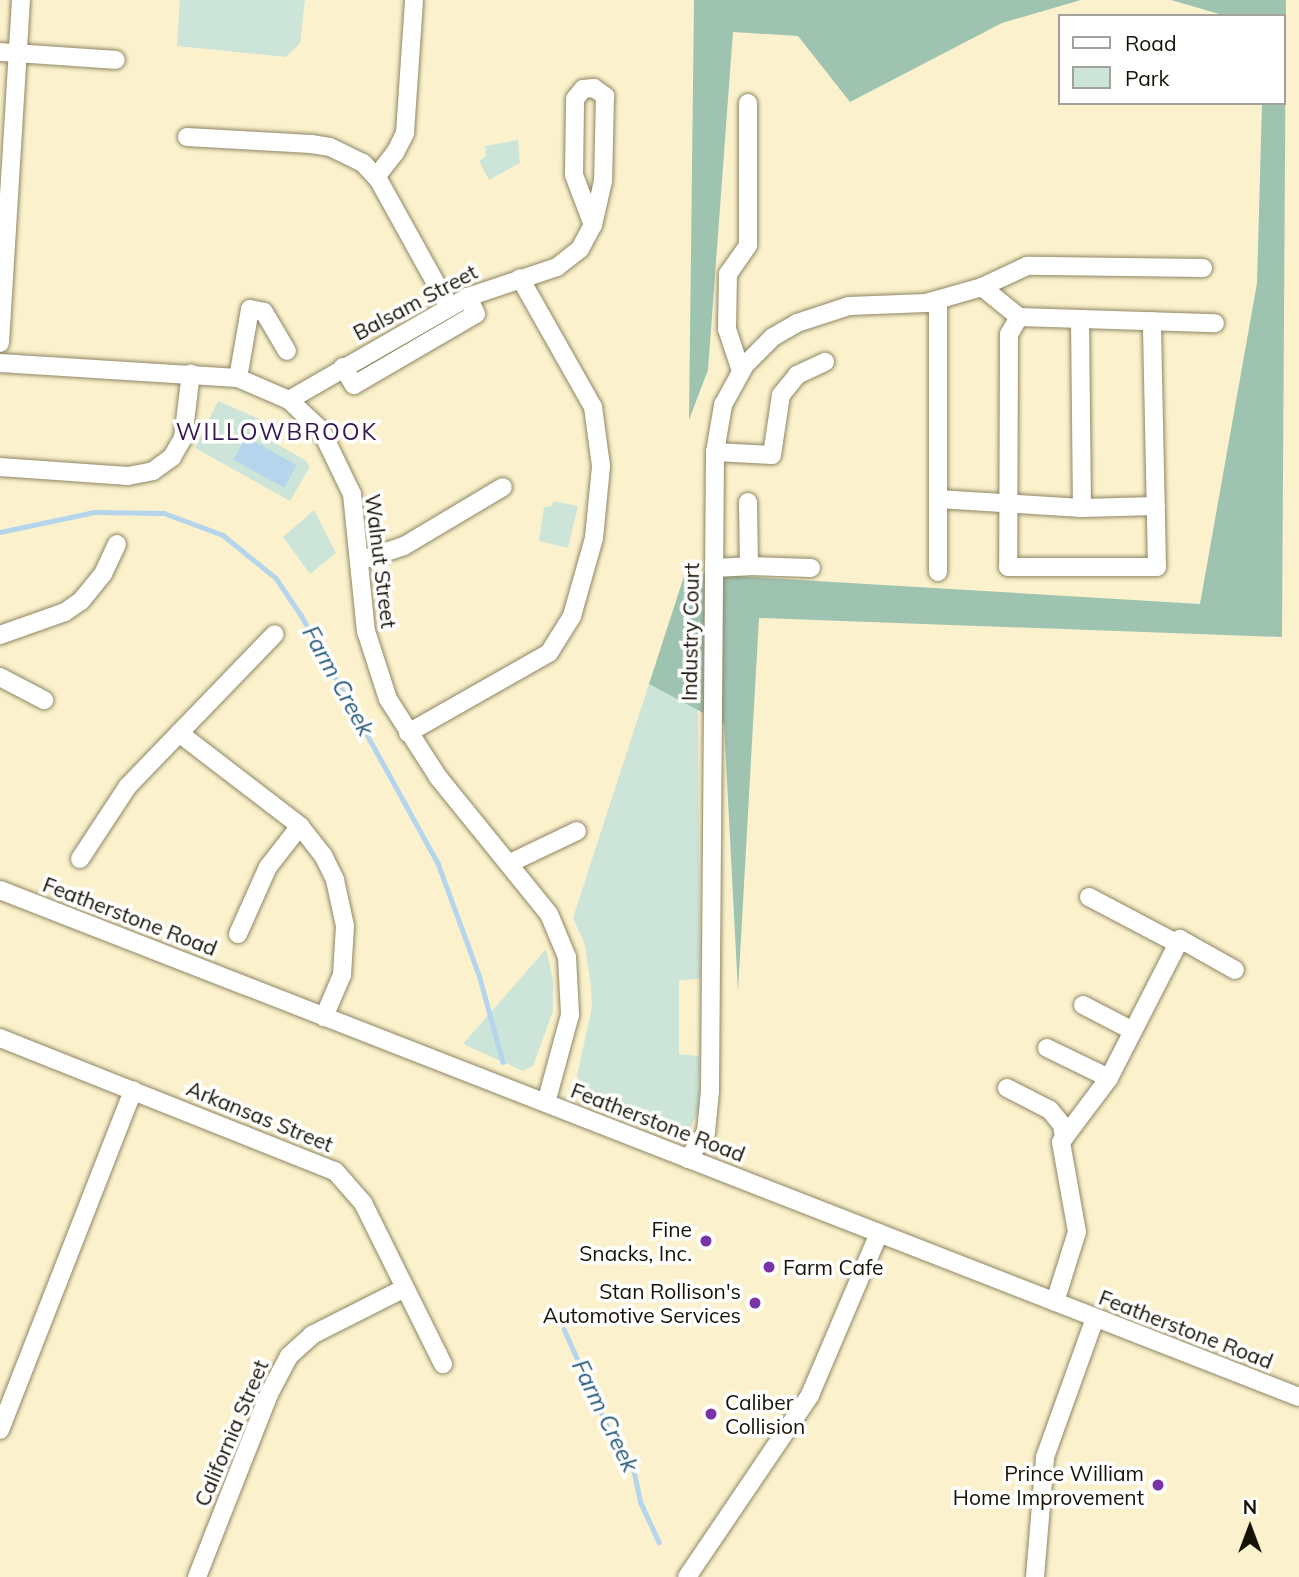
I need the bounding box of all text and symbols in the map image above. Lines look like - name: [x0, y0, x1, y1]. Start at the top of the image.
- legend: [1058, 14, 1285, 105]
- text: Road: [1125, 30, 1176, 56]
- text: Park: [1125, 65, 1169, 91]
- street label: Balsam Street: [349, 259, 481, 345]
- district label: WILLOWBROOK: [177, 418, 377, 446]
- street label: Walnut Street: [360, 492, 402, 630]
- street label: Industry Court: [676, 563, 704, 701]
- water label: Farm Creek: [296, 621, 380, 741]
- street label: Featherstone Road: [39, 871, 221, 961]
- street label: Arkansas Street: [183, 1075, 337, 1157]
- street label: Featherstone Road: [567, 1077, 749, 1167]
- place label: Fine Snacks, Inc.: [579, 1216, 692, 1266]
- marker: Fine Snacks, Inc.: [698, 1233, 714, 1249]
- place label: Farm Cafe: [783, 1254, 883, 1280]
- marker: Farm Cafe: [761, 1259, 777, 1275]
- place label: Stan Rollison's Automotive Services: [543, 1278, 741, 1328]
- street label: Featherstone Road: [1095, 1284, 1277, 1374]
- marker: Stan Rollison's Automotive Services: [747, 1295, 763, 1311]
- water label: Farm Creek: [566, 1355, 644, 1477]
- street label: California Street: [189, 1356, 273, 1510]
- place label: Caliber Collision: [725, 1389, 805, 1439]
- marker: Caliber Collision: [703, 1406, 719, 1422]
- place label: Prince William Home Improvement: [953, 1460, 1144, 1510]
- marker: Prince William Home Improvement: [1150, 1477, 1166, 1493]
- north arrow: [1215, 1493, 1285, 1563]
- text: N: [1243, 1495, 1257, 1519]

